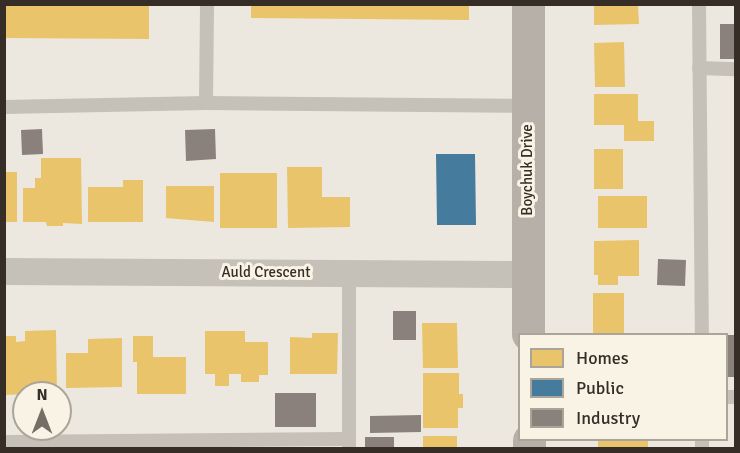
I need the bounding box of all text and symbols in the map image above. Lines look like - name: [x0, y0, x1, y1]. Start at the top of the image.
- street label: Boychuk Drive: [519, 124, 537, 216]
- street label: Auld Crescent: [221, 264, 311, 282]
- legend: [518, 333, 728, 441]
- text: Homes: [576, 347, 629, 369]
- text: Public: [576, 377, 624, 399]
- north arrow: [12, 381, 72, 441]
- text: N: [36, 385, 48, 405]
- text: Industry: [576, 407, 640, 429]

